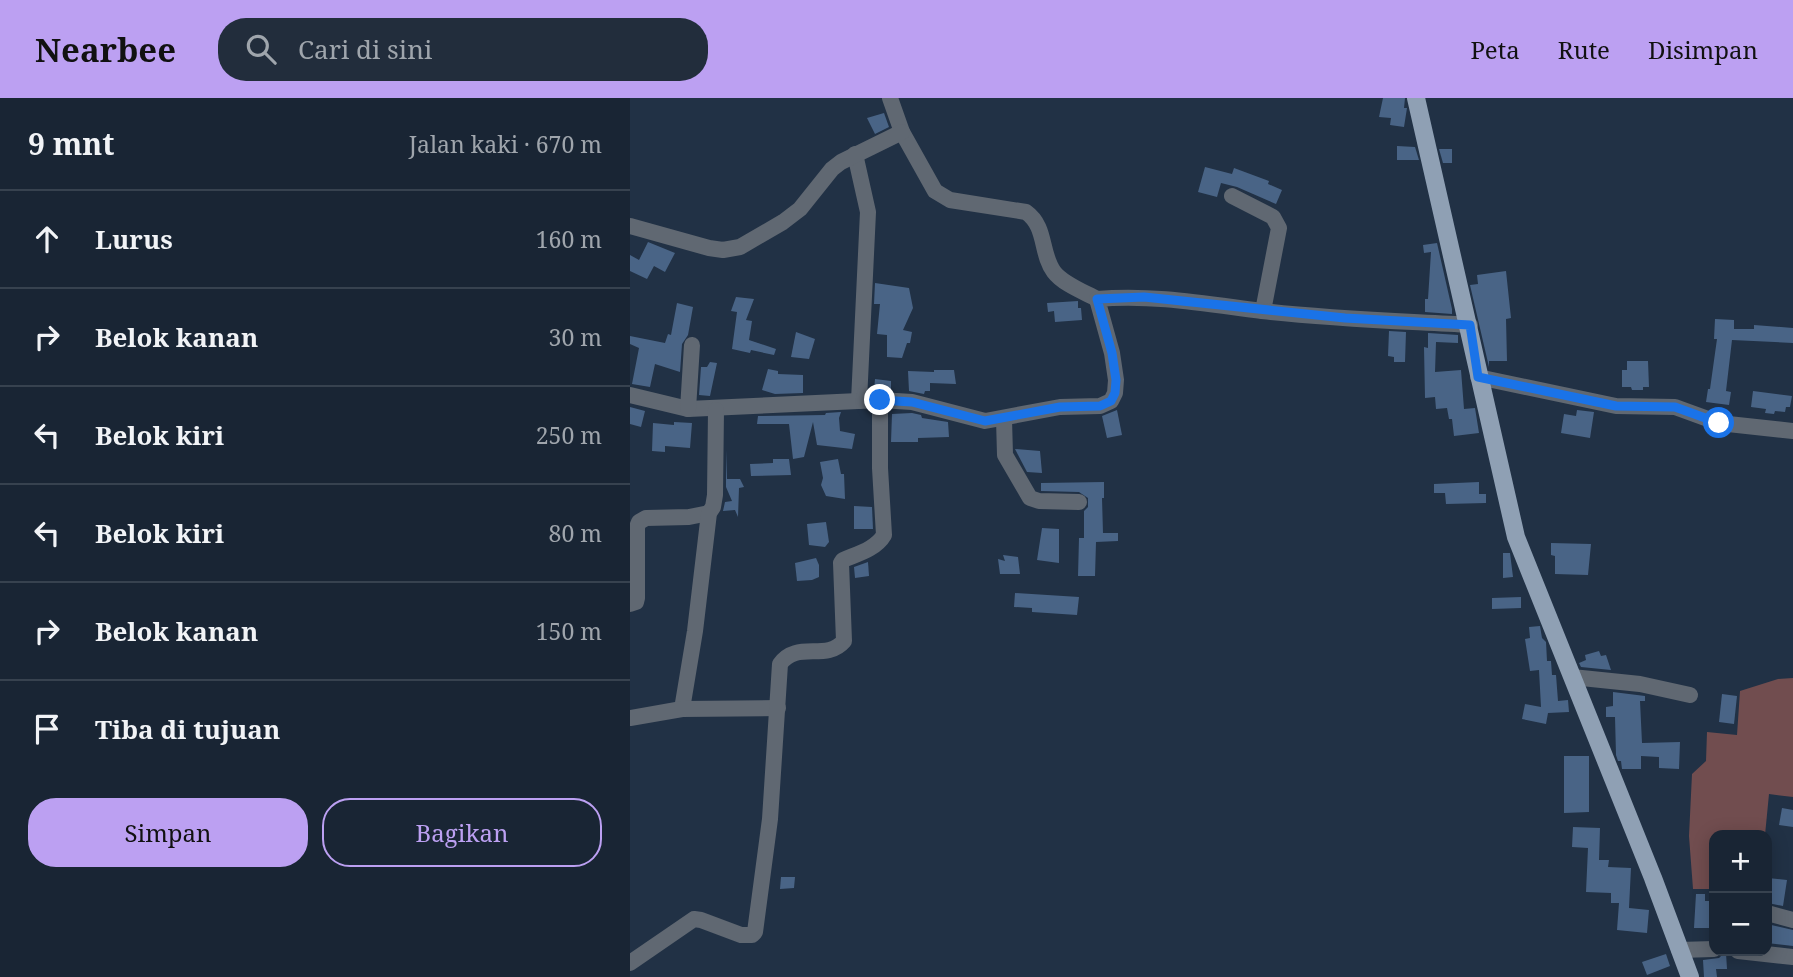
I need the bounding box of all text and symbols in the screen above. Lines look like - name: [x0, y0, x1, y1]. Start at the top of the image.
- search box: [218, 18, 708, 81]
- text: Nearbee: [35, 27, 176, 72]
- icon: search: [242, 30, 280, 68]
- text: Cari di sini: [298, 31, 432, 67]
- text: Peta: [1470, 33, 1520, 66]
- text: Rute: [1558, 33, 1610, 66]
- text: Disimpan: [1648, 33, 1758, 66]
- text: 9 mnt: [28, 123, 115, 164]
- text: Jalan kaki · 670 m: [409, 128, 602, 160]
- icon: ahead: [28, 220, 66, 258]
- text: Lurus: [95, 221, 173, 257]
- text: 160 m: [536, 223, 602, 255]
- icon: right: [28, 318, 66, 356]
- text: Belok kanan: [95, 319, 258, 355]
- text: 30 m: [549, 321, 602, 353]
- route end: [864, 384, 895, 415]
- route start: [1703, 407, 1734, 438]
- icon: left: [28, 416, 66, 454]
- text: Belok kiri: [95, 417, 224, 453]
- text: 250 m: [536, 419, 602, 451]
- icon: left: [28, 514, 66, 552]
- text: Belok kiri: [95, 515, 224, 551]
- text: 80 m: [549, 517, 602, 549]
- icon: right: [28, 612, 66, 650]
- text: Belok kanan: [95, 613, 258, 649]
- text: 150 m: [536, 615, 602, 647]
- icon: arrive: [28, 710, 66, 748]
- text: Tiba di tujuan: [95, 711, 280, 747]
- button: Simpan: [28, 798, 308, 867]
- button: Bagikan: [322, 798, 602, 867]
- map controls: [1709, 830, 1772, 956]
- button: +: [1709, 830, 1772, 893]
- button: −: [1709, 893, 1772, 956]

